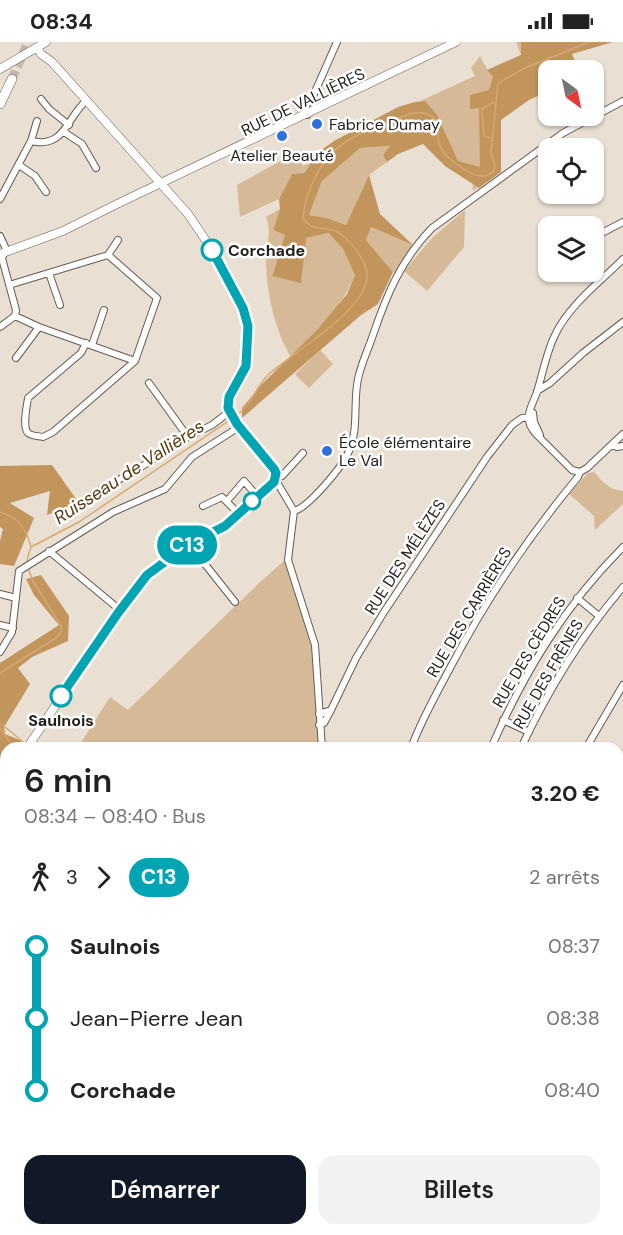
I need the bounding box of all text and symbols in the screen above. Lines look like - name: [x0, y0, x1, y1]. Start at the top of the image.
- text: 08:34: [30, 7, 93, 36]
- north arrow: [538, 60, 604, 126]
- map controls: [538, 60, 604, 282]
- street label: RUE DE VALLIÈRES: [238, 63, 368, 141]
- place label: Fabrice Dumay: [329, 114, 440, 135]
- marker: Fabrice Dumay: [310, 117, 324, 131]
- marker: Atelier Beauté: [275, 129, 289, 143]
- button: locate: [538, 138, 604, 204]
- place label: Atelier Beauté: [230, 145, 334, 166]
- button: layers: [538, 216, 604, 282]
- marker: Corchade: [201, 239, 223, 261]
- place label: Corchade: [228, 240, 305, 261]
- water label: Ruisseau de Vallières: [49, 414, 209, 530]
- place label: École élémentaire Le Val: [339, 432, 471, 471]
- marker: École élémentaire Le Val: [320, 444, 334, 458]
- unlabelled marker: [243, 492, 261, 510]
- street label: RUE DES MÉLÈZES: [360, 495, 450, 619]
- line badge: C13: [152, 526, 222, 564]
- text: C13: [169, 531, 205, 559]
- street label: RUE DES CARRIÈRES: [422, 543, 516, 681]
- street label: RUE DES CÈDRES: [487, 592, 571, 712]
- street label: RUE DES FRÊNES: [508, 615, 588, 733]
- marker: Saulnois: [50, 685, 72, 707]
- place label: Saulnois: [28, 710, 94, 731]
- text: 6 min: [24, 759, 112, 802]
- text: 3.20 €: [531, 779, 600, 808]
- text: 08:34 – 08:40 · Bus: [24, 803, 206, 829]
- icon: walk: [24, 861, 57, 894]
- icon: forward: [87, 861, 120, 894]
- text: C13: [141, 863, 177, 891]
- text: 3: [66, 864, 78, 890]
- text: 2 arrêts: [529, 864, 600, 890]
- text: Saulnois: [70, 932, 160, 961]
- text: 08:37: [548, 933, 600, 959]
- text: Jean-Pierre Jean: [70, 1004, 243, 1033]
- text: 08:38: [546, 1005, 600, 1031]
- text: Corchade: [70, 1076, 176, 1105]
- text: 08:40: [544, 1077, 600, 1103]
- button: Démarrer: [24, 1155, 306, 1224]
- button: Billets: [318, 1155, 600, 1224]

